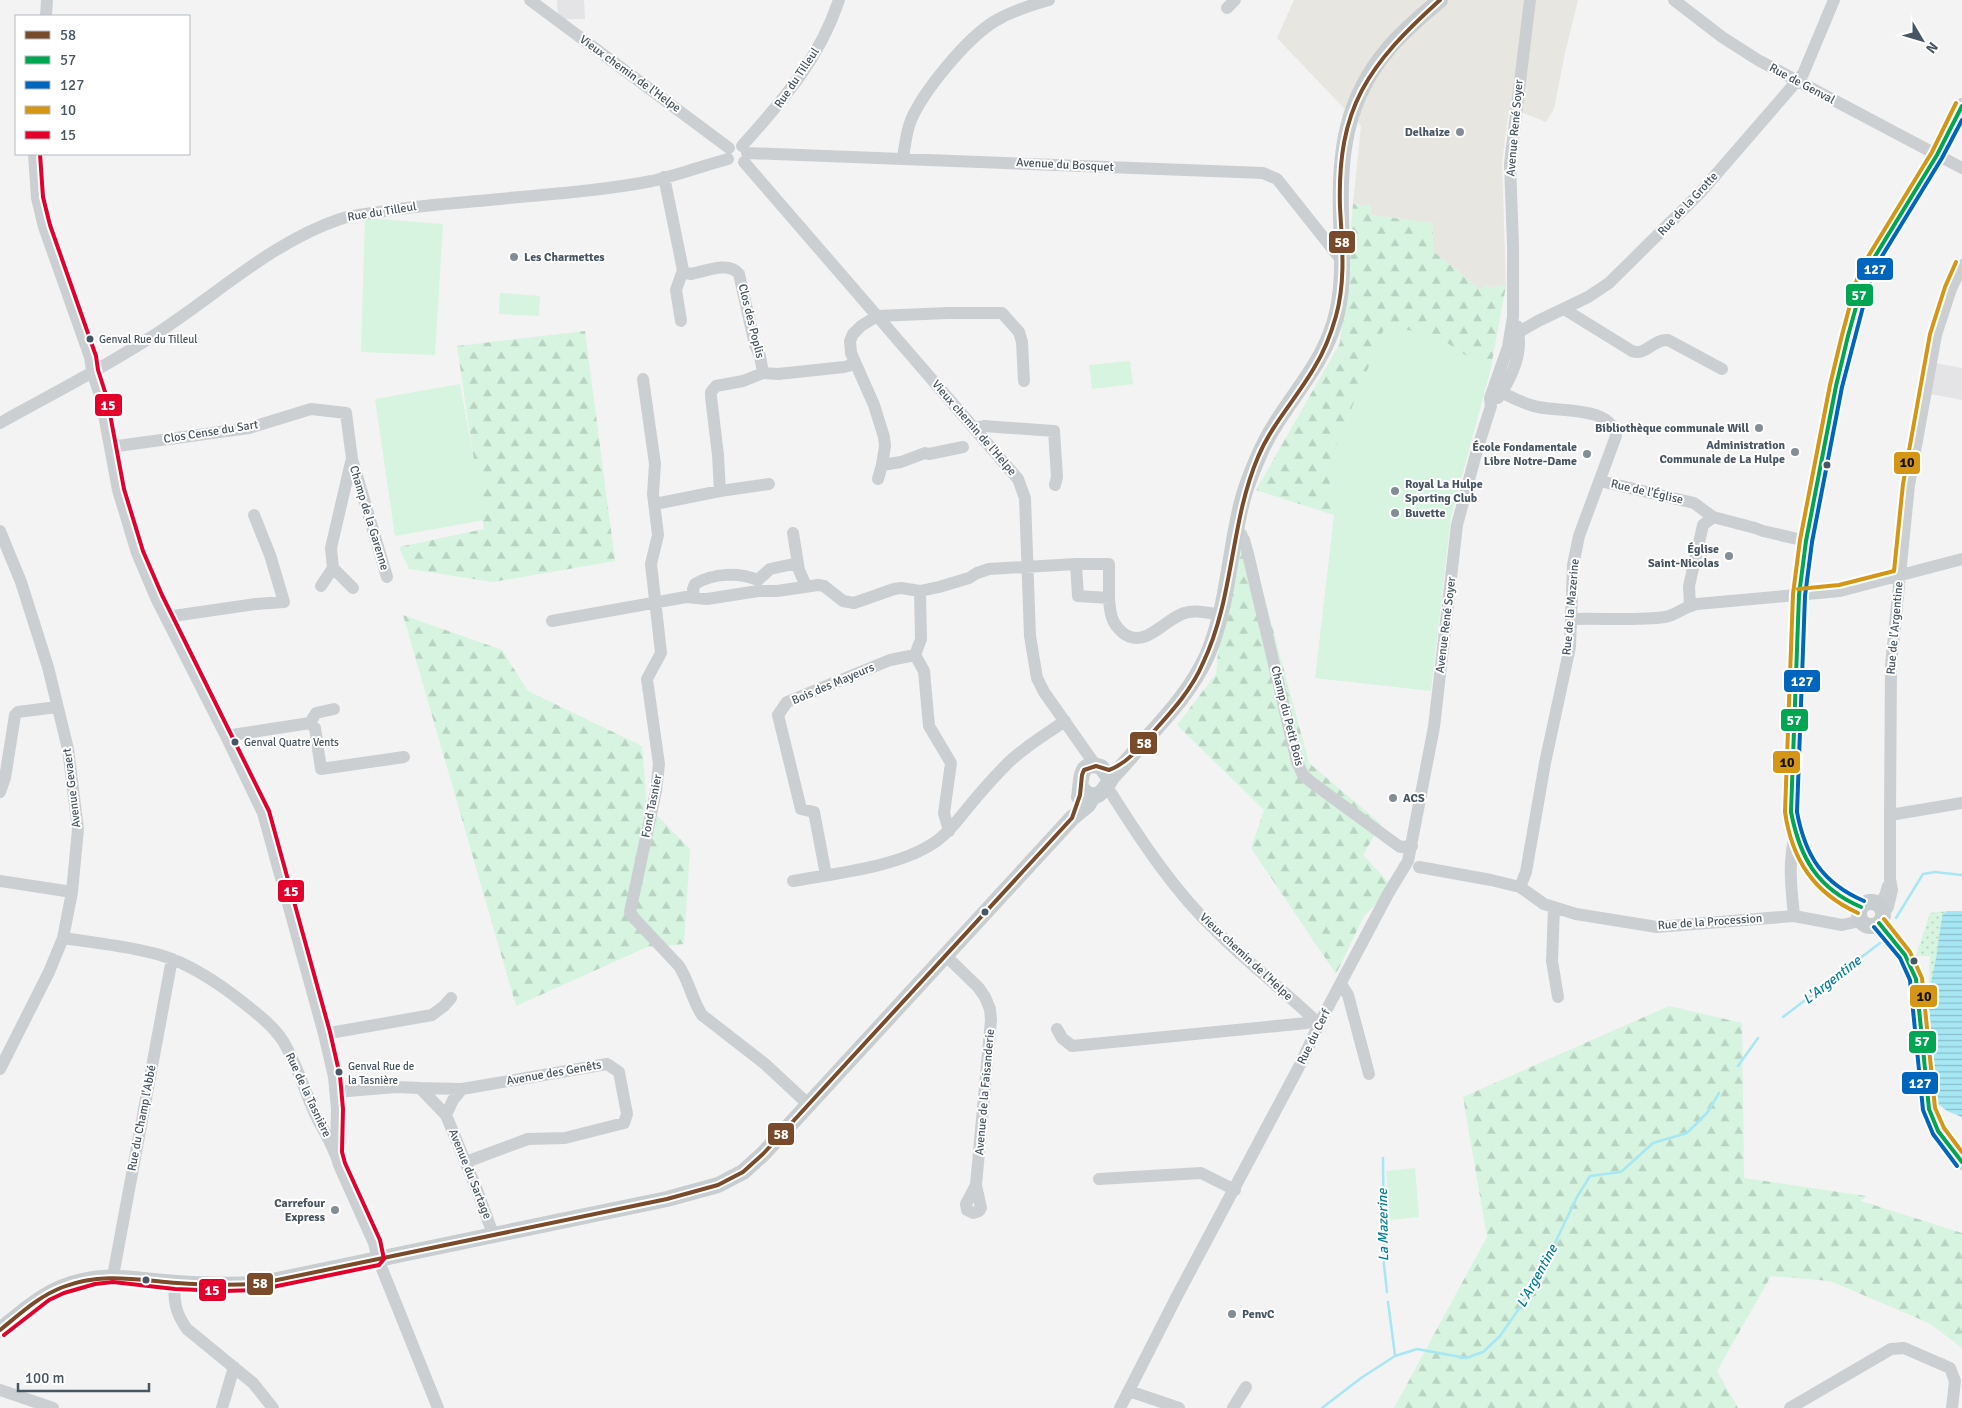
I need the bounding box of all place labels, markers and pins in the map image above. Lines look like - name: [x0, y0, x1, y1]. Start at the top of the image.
- place label: Delhaize: [1405, 125, 1450, 140]
- marker: Delhaize: [1454, 126, 1466, 138]
- place label: Les Charmettes: [524, 250, 605, 265]
- marker: Les Charmettes: [508, 251, 520, 263]
- place label: Genval Rue du Tilleul: [99, 333, 198, 346]
- marker: Genval Rue du Tilleul: [85, 334, 95, 344]
- place label: Bibliothèque communale Will: [1595, 421, 1749, 436]
- marker: Bibliothèque communale Will: [1753, 422, 1765, 434]
- place label: Administration Communale de La Hulpe: [1659, 438, 1785, 467]
- place label: École Fondamentale Libre Notre-Dame: [1472, 440, 1577, 469]
- marker: Administration Communale de La Hulpe: [1789, 446, 1801, 458]
- marker: École Fondamentale Libre Notre-Dame: [1581, 448, 1593, 460]
- unlabelled marker: [1822, 460, 1832, 470]
- place label: Royal La Hulpe Sporting Club: [1405, 477, 1483, 506]
- marker: Royal La Hulpe Sporting Club: [1389, 485, 1401, 497]
- place label: Buvette: [1405, 506, 1445, 521]
- marker: Buvette: [1389, 507, 1401, 519]
- place label: Église Saint-Nicolas: [1648, 542, 1720, 571]
- marker: Église Saint-Nicolas: [1723, 550, 1735, 562]
- place label: Genval Quatre Vents: [244, 736, 339, 749]
- marker: Genval Quatre Vents: [230, 737, 240, 747]
- place label: ACS: [1403, 791, 1425, 806]
- marker: ACS: [1387, 792, 1399, 804]
- unlabelled marker: [980, 907, 990, 917]
- unlabelled marker: [1909, 956, 1919, 966]
- place label: Genval Rue de la Tasnière: [348, 1060, 414, 1087]
- marker: Genval Rue de la Tasnière: [334, 1067, 344, 1077]
- place label: Carrefour Express: [274, 1196, 326, 1225]
- marker: Carrefour Express: [329, 1204, 341, 1216]
- unlabelled marker: [141, 1275, 151, 1285]
- place label: PenvC: [1242, 1307, 1275, 1322]
- marker: PenvC: [1226, 1308, 1238, 1320]

